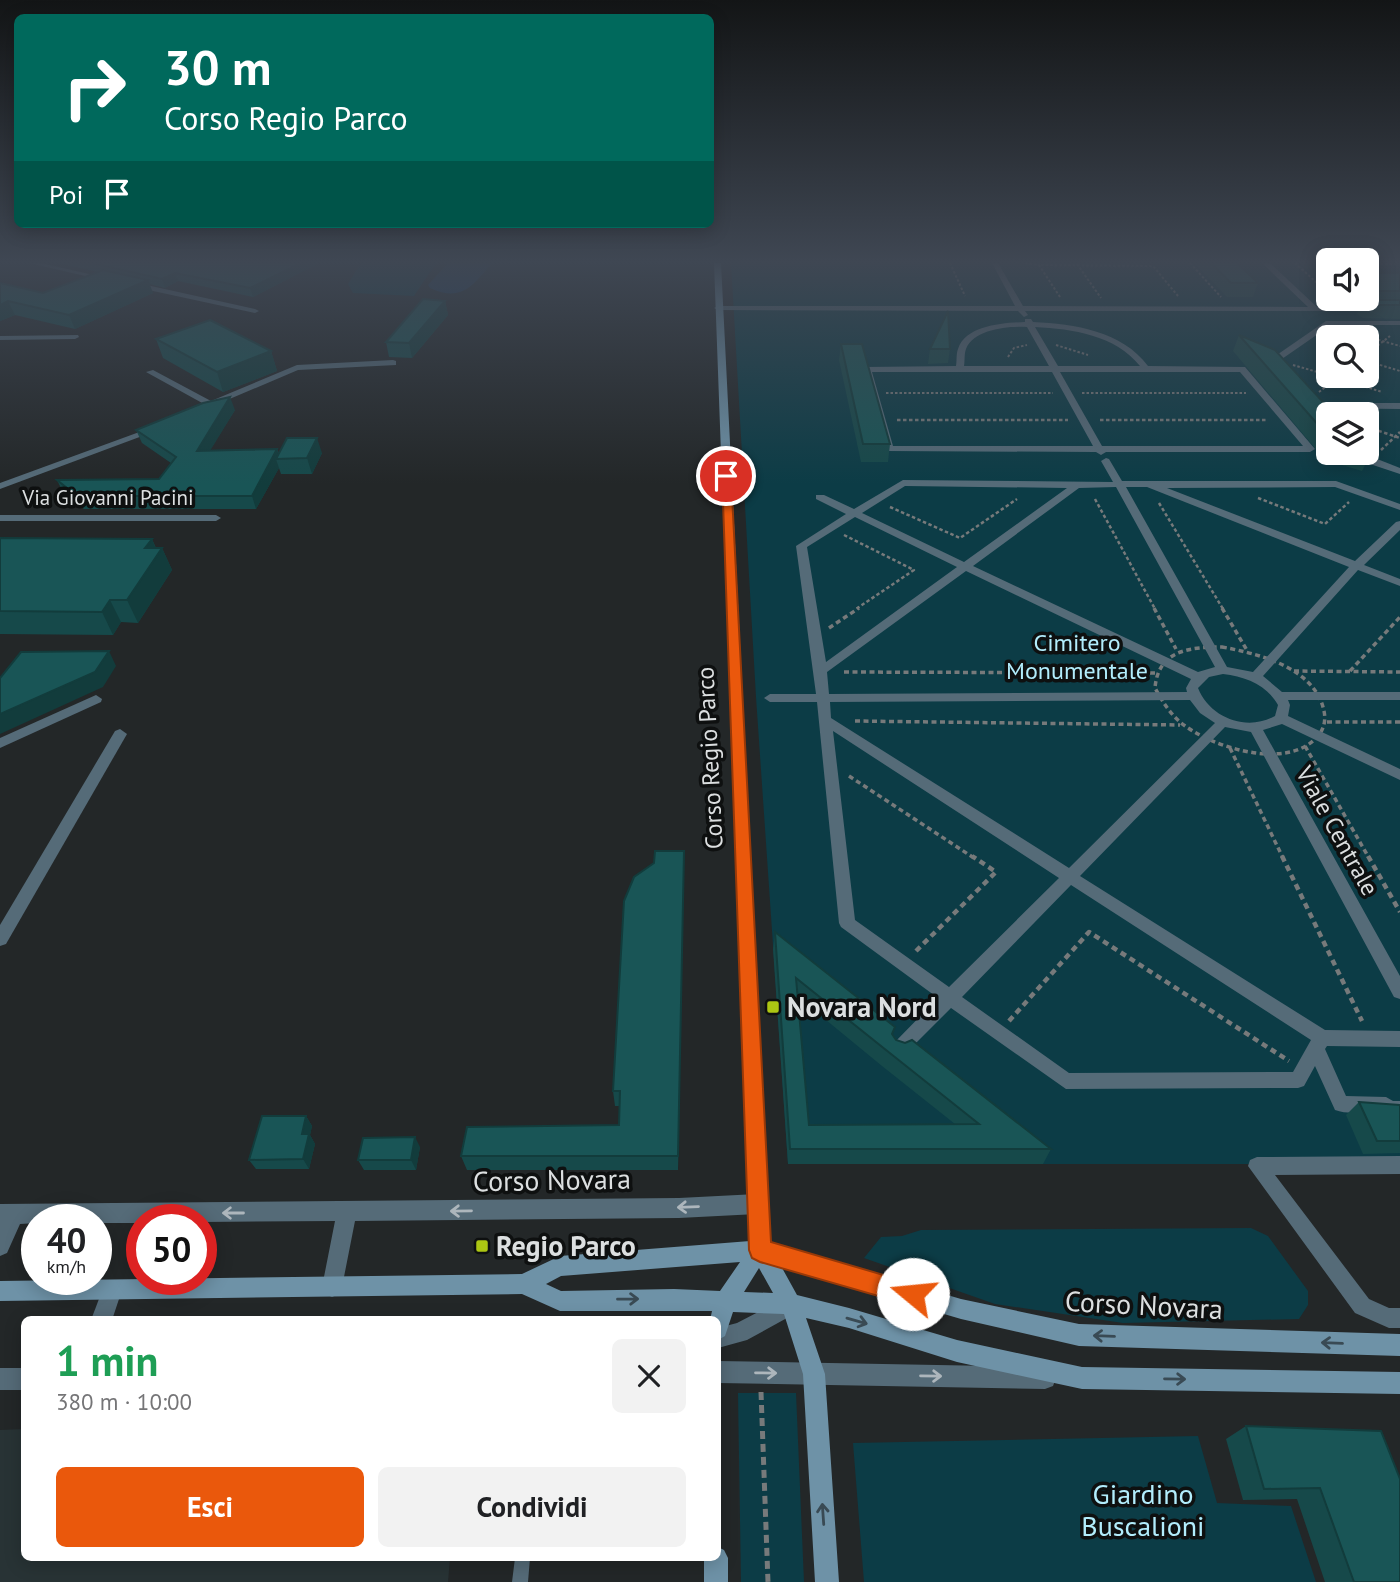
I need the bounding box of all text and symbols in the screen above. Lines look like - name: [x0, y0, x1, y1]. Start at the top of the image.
- text: 30 m: [164, 35, 271, 99]
- icon: right: [49, 42, 140, 133]
- text: Corso Regio Parco: [164, 97, 408, 139]
- icon: arrive: [98, 175, 136, 213]
- text: Poi: [49, 178, 84, 211]
- map controls: [1316, 248, 1379, 465]
- button: sound: [1316, 248, 1379, 311]
- button: search: [1316, 325, 1379, 388]
- button: layers: [1316, 402, 1379, 465]
- pin: [696, 446, 756, 506]
- icon: arrive: [707, 457, 745, 495]
- street label: Via Giovanni Pacini: [21, 484, 194, 511]
- park label: Cimitero Monumentale: [1006, 627, 1148, 686]
- street label: Corso Regio Parco: [689, 666, 730, 850]
- street label: Viale Centrale: [1289, 760, 1386, 901]
- place label: Novara Nord: [787, 988, 937, 1025]
- marker: Novara Nord: [765, 999, 781, 1015]
- street label: Corso Novara: [473, 1160, 631, 1199]
- one-way arrow: [677, 1201, 700, 1214]
- speed limit sign: 50: [126, 1204, 217, 1295]
- one-way arrow: [450, 1204, 473, 1217]
- one-way arrow: [222, 1206, 245, 1220]
- text: 40: [47, 1217, 86, 1263]
- place label: Regio Parco: [496, 1227, 636, 1264]
- marker: Regio Parco: [474, 1238, 490, 1254]
- text: km/h: [47, 1255, 86, 1278]
- position arrow: [876, 1257, 950, 1331]
- street label: Corso Novara: [1064, 1282, 1224, 1327]
- one-way arrow: [616, 1293, 639, 1306]
- one-way arrow: [846, 1315, 868, 1328]
- one-way arrow: [1093, 1329, 1116, 1343]
- text: 1 min: [56, 1333, 158, 1388]
- one-way arrow: [1321, 1336, 1344, 1350]
- button: close: [612, 1339, 686, 1413]
- one-way arrow: [754, 1366, 777, 1380]
- one-way arrow: [919, 1369, 942, 1383]
- one-way arrow: [1164, 1373, 1187, 1386]
- text: 380 m · 10:00: [56, 1387, 192, 1416]
- button: Esci: [56, 1467, 364, 1547]
- button: Condividi: [378, 1467, 686, 1547]
- park label: Giardino Buscalioni: [1081, 1475, 1205, 1544]
- one-way arrow: [816, 1503, 829, 1526]

